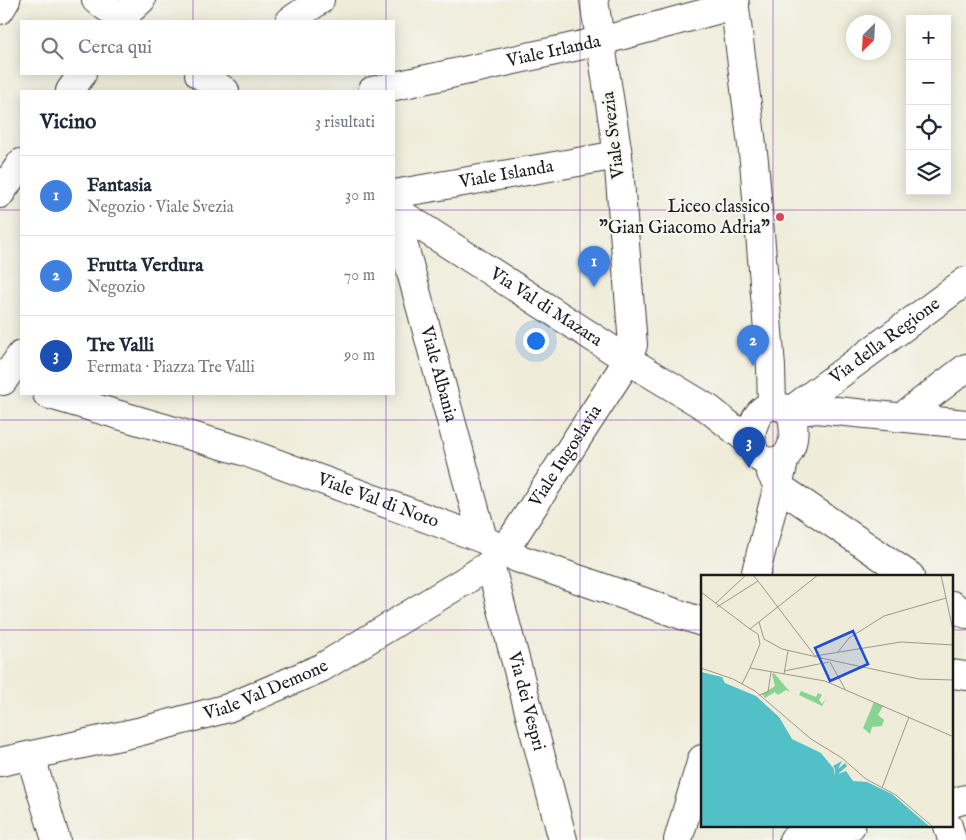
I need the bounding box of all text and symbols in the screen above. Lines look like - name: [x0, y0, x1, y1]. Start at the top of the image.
- north arrow: [846, 15, 891, 60]
- map controls: [906, 15, 951, 195]
- button: +: [906, 15, 951, 60]
- search box: [20, 20, 395, 75]
- street label: Viale Irlanda: [504, 30, 603, 73]
- icon: search: [38, 34, 66, 62]
- text: Cerca qui: [78, 36, 152, 60]
- button: −: [906, 60, 951, 105]
- street label: Viale Svezia: [597, 90, 631, 181]
- button: locate: [906, 105, 951, 150]
- text: Vicino: [40, 109, 96, 136]
- text: 3 risultati: [315, 113, 375, 133]
- button: layers: [906, 150, 951, 195]
- street label: Viale Islanda: [456, 155, 555, 194]
- text: Fantasia: [87, 174, 152, 198]
- text: 1: [53, 186, 59, 206]
- text: 30 m: [345, 186, 375, 206]
- place label: Liceo classico "Gian Giacomo Adria": [599, 196, 770, 240]
- text: Negozio · Viale Svezia: [87, 198, 234, 218]
- marker: Liceo classico "Gian Giacomo Adria": [774, 211, 786, 223]
- pin: 1: [578, 246, 610, 287]
- text: Frutta Verdura: [87, 254, 203, 278]
- street label: Via Val di Mazara: [485, 262, 607, 352]
- text: 2: [52, 266, 60, 286]
- text: 70 m: [344, 266, 375, 286]
- text: Negozio: [87, 278, 145, 298]
- street label: Via della Regione: [824, 293, 945, 390]
- street label: Viale Albania: [414, 323, 462, 425]
- pin: 2: [737, 325, 769, 366]
- your location: [523, 328, 549, 354]
- text: Tre Valli: [87, 334, 154, 358]
- text: 3: [53, 346, 59, 366]
- text: 90 m: [344, 346, 375, 366]
- text: Fermata · Piazza Tre Valli: [87, 358, 255, 378]
- street label: Viale Iugoslavia: [524, 401, 607, 512]
- pin: 3: [733, 427, 765, 468]
- street label: Viale Val di Noto: [313, 467, 442, 533]
- inset map: [701, 575, 954, 828]
- street label: Via dei Vespri: [502, 648, 550, 753]
- street label: Viale Val Demone: [200, 655, 333, 726]

